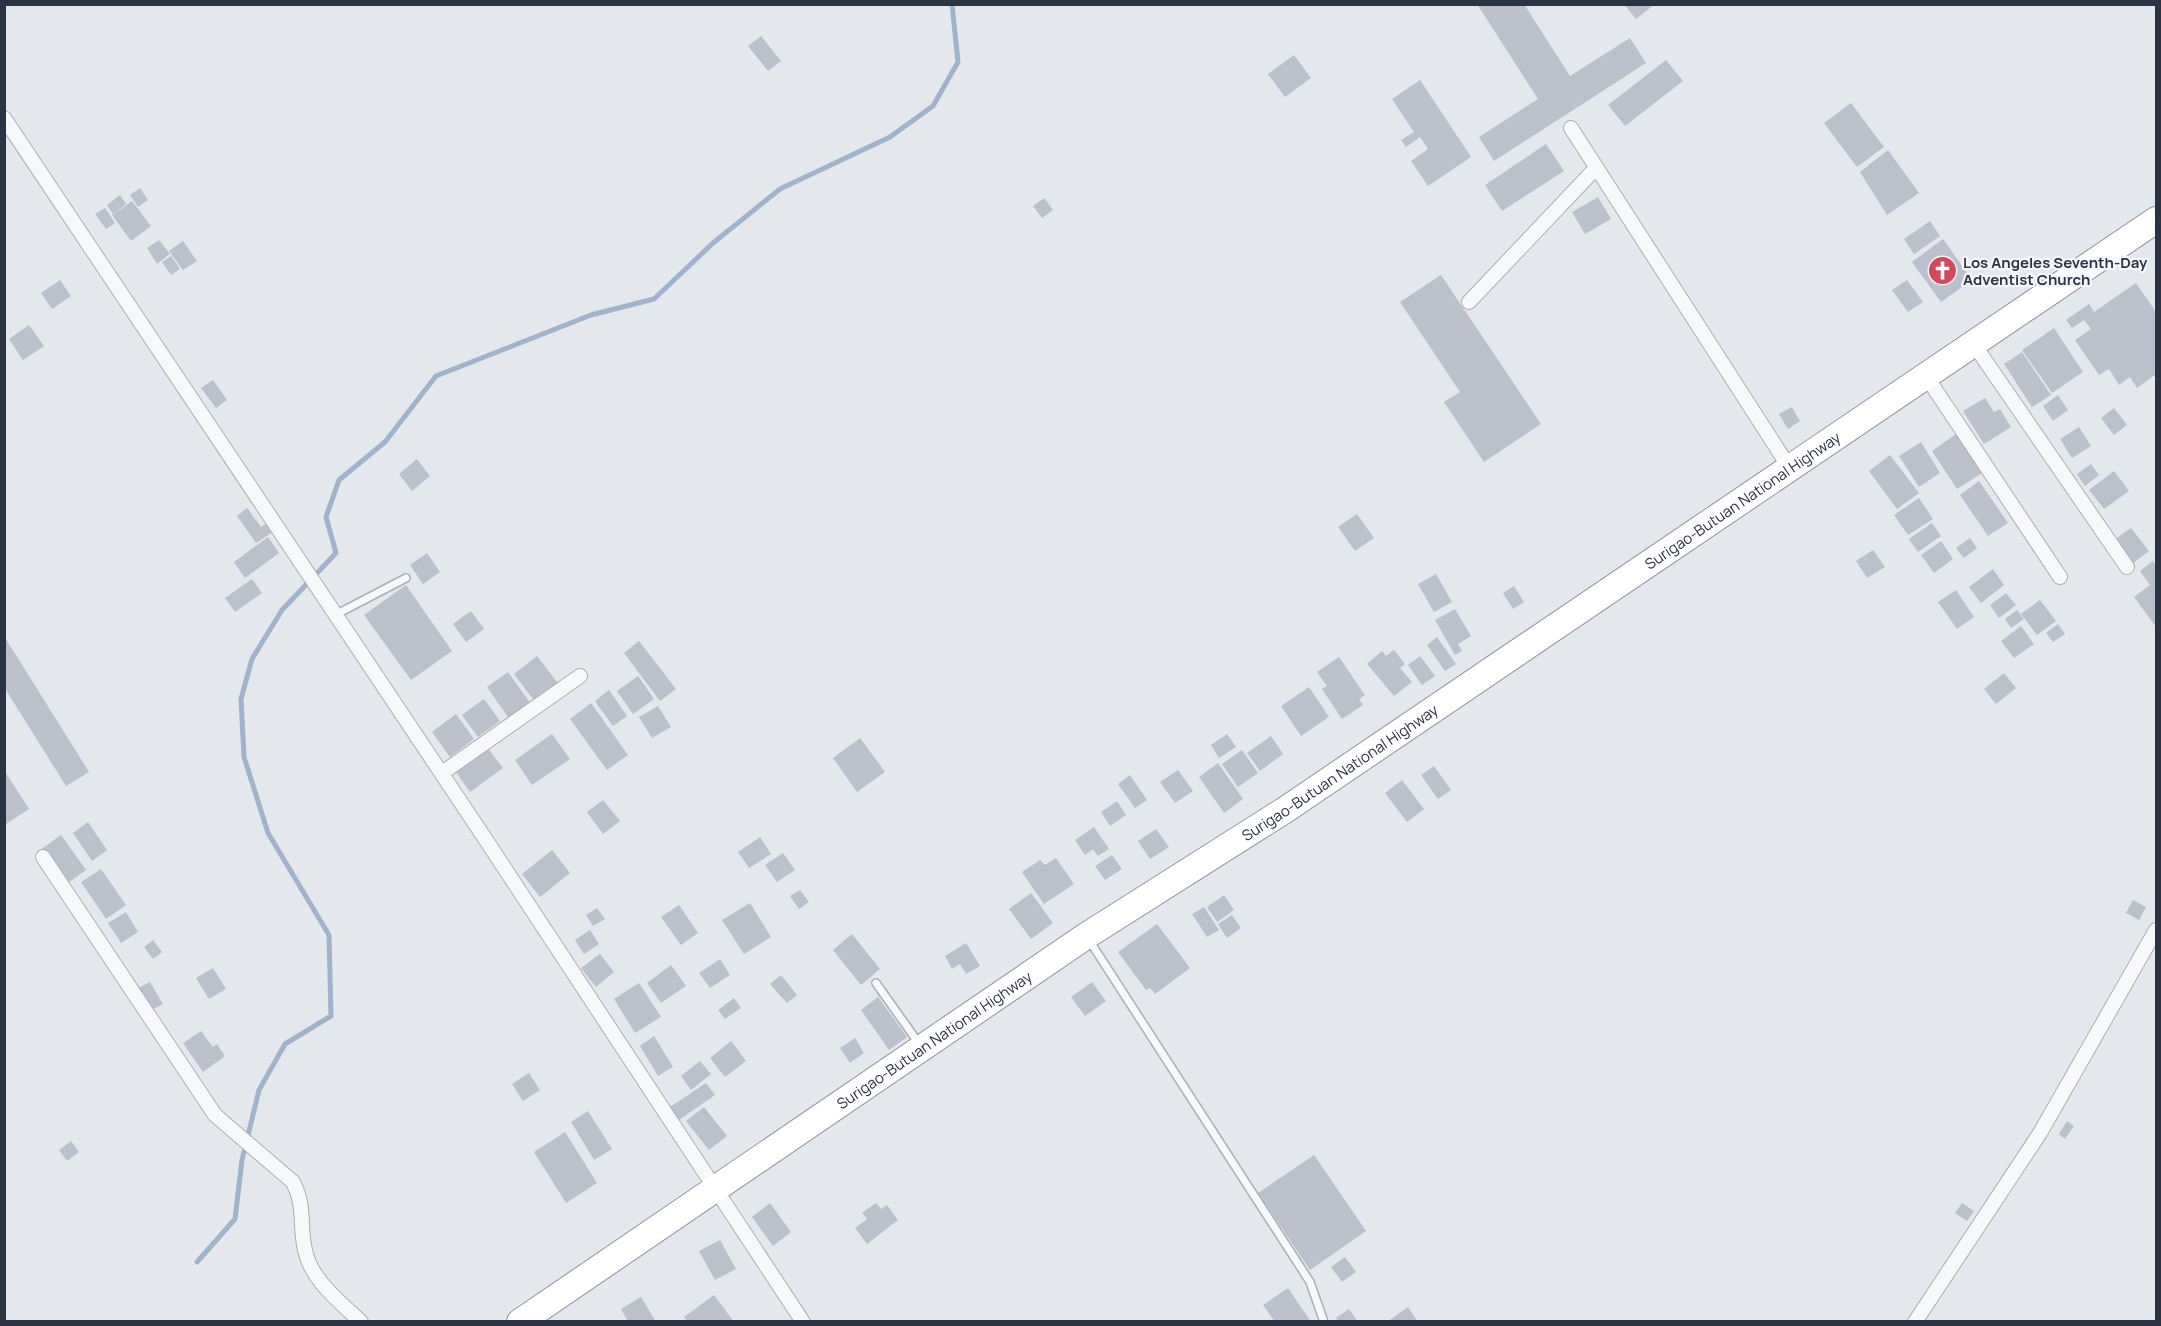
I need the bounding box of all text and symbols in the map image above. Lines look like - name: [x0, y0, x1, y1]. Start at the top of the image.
- place label: Los Angeles Seventh-Day Adventist Church: [1963, 252, 2148, 290]
- church icon: Los Angeles Seventh-Day Adventist Church: [1926, 255, 1958, 287]
- street label: Surigao-Butuan National Highway: [1640, 426, 1844, 574]
- street label: Surigao-Butuan National Highway: [1237, 699, 1442, 845]
- street label: Surigao-Butuan National Highway: [832, 966, 1036, 1114]

